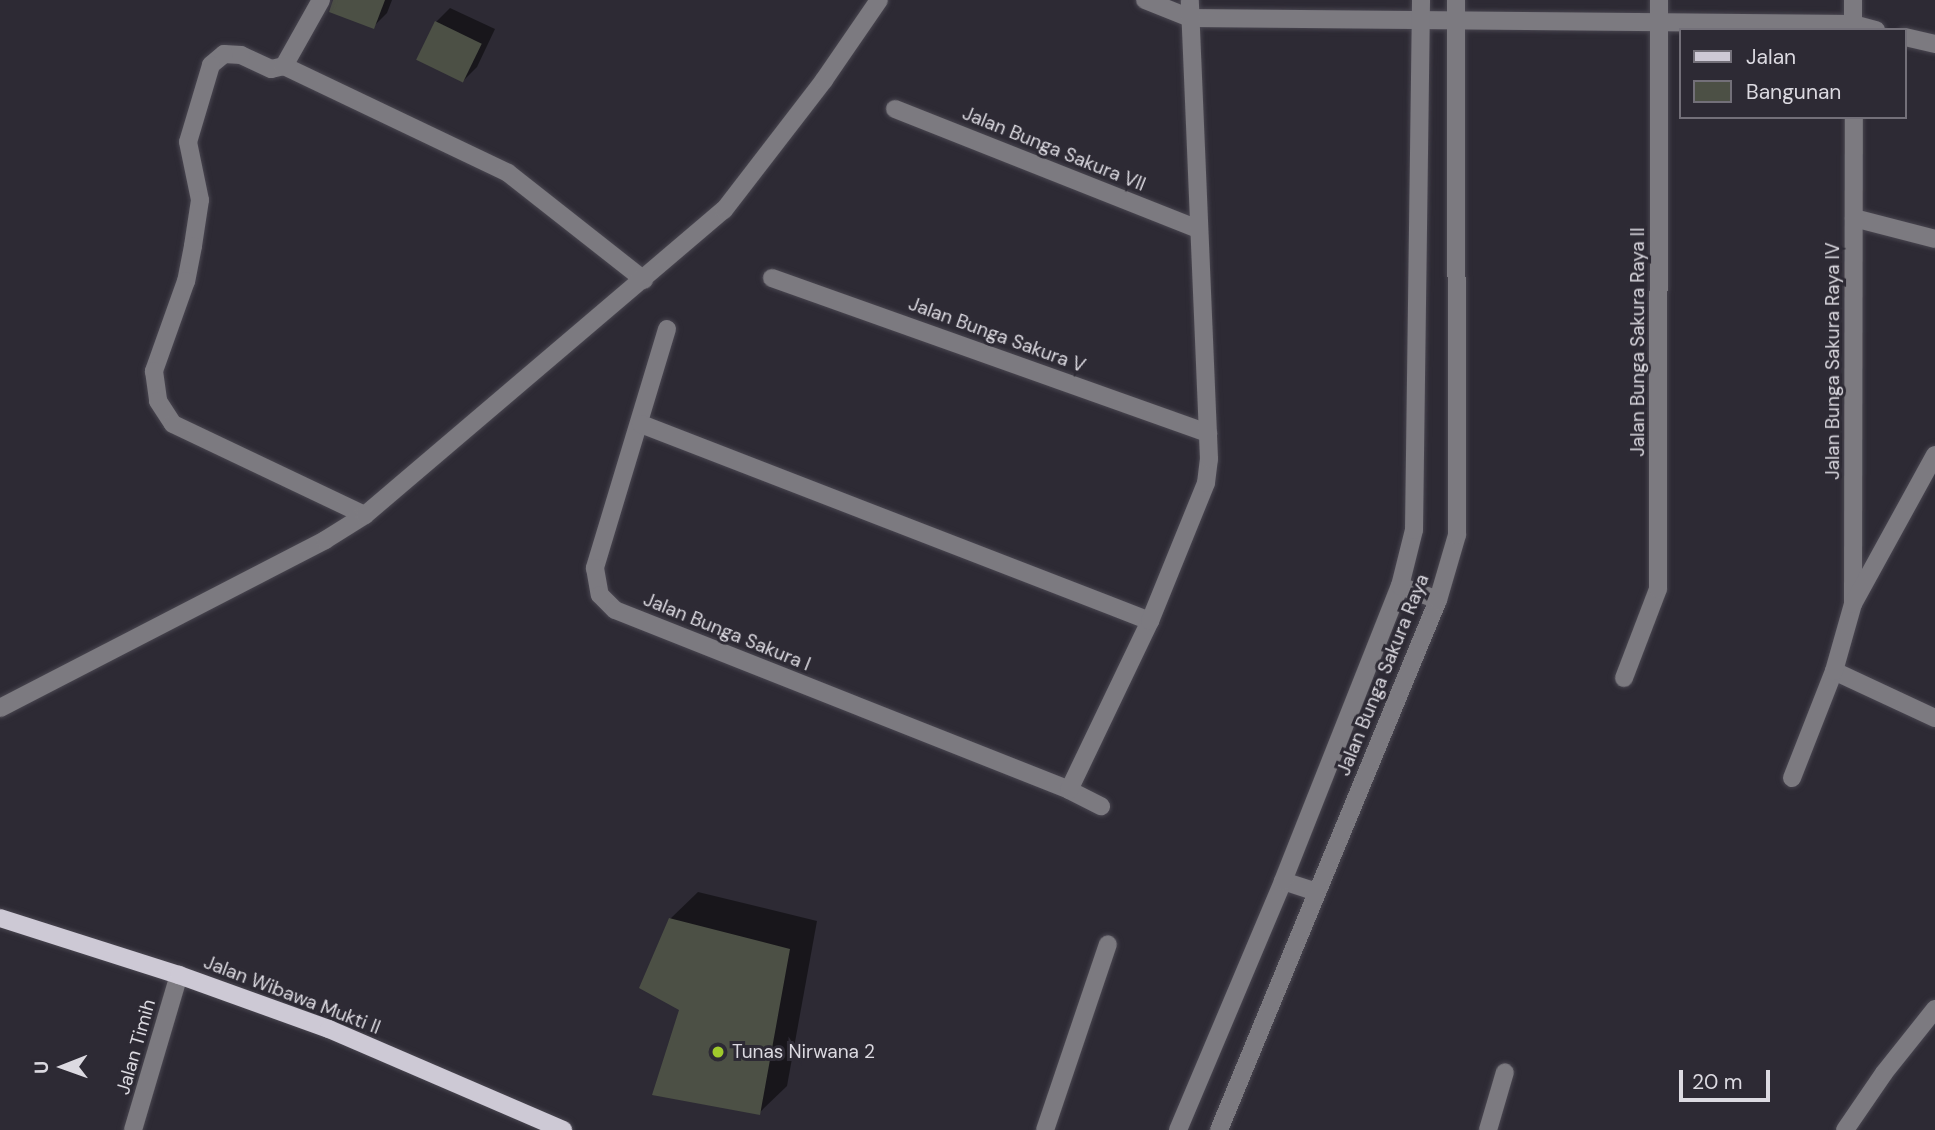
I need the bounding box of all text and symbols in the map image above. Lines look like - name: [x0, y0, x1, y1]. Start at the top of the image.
- legend: [1680, 28, 1907, 119]
- text: Jalan: [1746, 43, 1796, 71]
- text: Bangunan: [1746, 78, 1841, 106]
- street label: Jalan Bunga Sakura VII: [959, 102, 1149, 196]
- street label: Jalan Bunga Sakura Raya II: [1627, 227, 1649, 457]
- street label: Jalan Bunga Sakura Raya IV: [1822, 242, 1844, 480]
- street label: Jalan Bunga Sakura V: [905, 292, 1089, 378]
- street label: Jalan Bunga Sakura Raya: [1332, 571, 1434, 779]
- street label: Jalan Bunga Sakura I: [640, 588, 814, 676]
- street label: Jalan Wibawa Mukti II: [200, 951, 384, 1039]
- street label: Jalan Timih: [112, 997, 160, 1097]
- north arrow: [28, 1032, 98, 1102]
- place label: Tunas Nirwana 2: [732, 1041, 875, 1063]
- marker: Tunas Nirwana 2: [710, 1044, 726, 1060]
- scale bar: [1683, 1056, 1774, 1100]
- text: U: [29, 1061, 54, 1074]
- text: 20 m: [1692, 1068, 1743, 1096]

